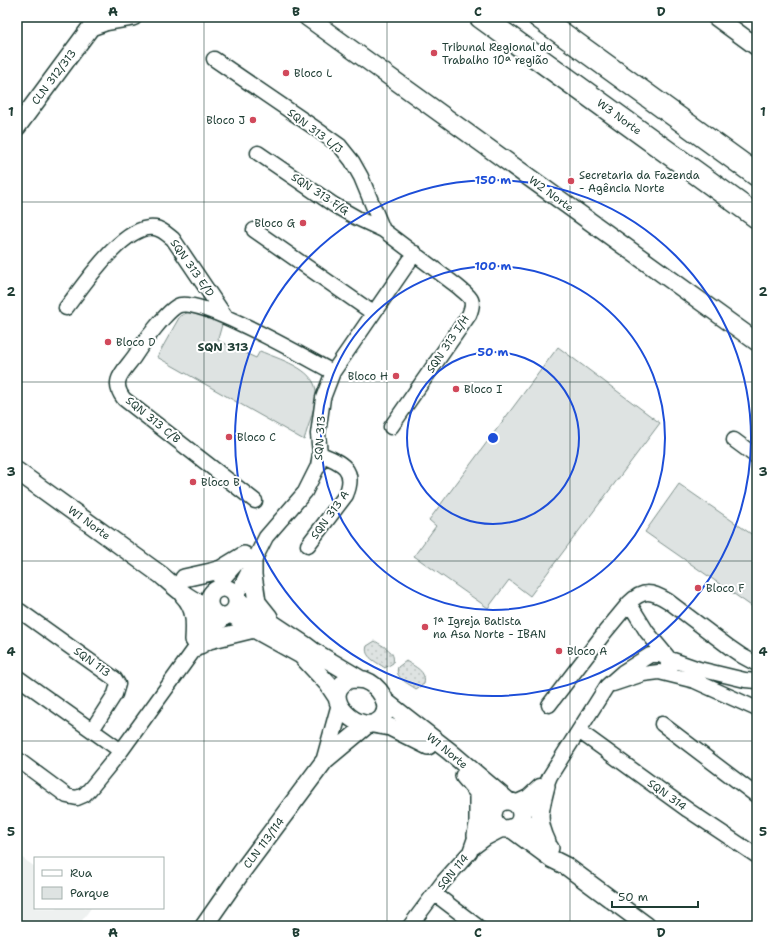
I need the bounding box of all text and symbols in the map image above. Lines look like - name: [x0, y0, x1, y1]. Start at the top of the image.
- text: A: [108, 3, 118, 20]
- text: B: [292, 3, 300, 20]
- text: C: [474, 3, 482, 20]
- text: D: [656, 3, 666, 20]
- place label: Tribunal Regional do Trabalho 10ª região: [442, 40, 553, 68]
- street label: CLN 312/313: [28, 46, 80, 108]
- marker: Tribunal Regional do Trabalho 10ª região: [429, 48, 439, 58]
- place label: Bloco L: [294, 66, 332, 81]
- marker: Bloco L: [281, 68, 291, 78]
- street label: W3 Norte: [594, 96, 644, 138]
- text: 1: [8, 103, 14, 120]
- text: 1: [760, 103, 766, 120]
- street label: SQN 313 L/J: [284, 105, 346, 157]
- place label: Bloco J: [206, 113, 245, 128]
- marker: Bloco J: [248, 115, 258, 125]
- place label: Secretaria da Fazenda - Agência Norte: [579, 168, 700, 196]
- street label: SQN 313 F/G: [288, 170, 352, 219]
- text: 150 m: [475, 172, 511, 188]
- street label: W2 Norte: [526, 173, 576, 215]
- marker: Secretaria da Fazenda - Agência Norte: [566, 176, 576, 186]
- place label: Bloco G: [254, 216, 296, 231]
- marker: Bloco G: [298, 218, 308, 228]
- street label: SQN 313 E/D: [167, 236, 217, 300]
- text: 100 m: [475, 258, 512, 274]
- text: 2: [6, 283, 16, 300]
- text: 2: [758, 283, 768, 300]
- street label: SQN 313 I/H: [423, 312, 473, 376]
- place label: Bloco D: [116, 335, 156, 350]
- marker: Bloco D: [103, 337, 113, 347]
- district label: SQN 313: [198, 339, 248, 355]
- text: 50 m: [478, 344, 509, 360]
- place label: Bloco H: [348, 369, 388, 384]
- marker: Bloco H: [391, 371, 401, 381]
- place label: Bloco I: [464, 382, 502, 397]
- marker: Bloco I: [451, 384, 461, 394]
- street label: SQN 313 C/B: [123, 393, 184, 447]
- street label: SQN 313: [311, 415, 329, 461]
- place label: Bloco C: [237, 430, 276, 445]
- centre of rings: [486, 431, 500, 445]
- marker: Bloco C: [224, 432, 234, 442]
- text: 3: [6, 463, 16, 480]
- text: 3: [758, 463, 768, 480]
- place label: Bloco B: [201, 475, 240, 490]
- marker: Bloco B: [188, 477, 198, 487]
- street label: SQN 313 A: [307, 488, 353, 542]
- street label: W1 Norte: [65, 503, 113, 543]
- place label: Bloco F: [706, 581, 744, 596]
- marker: Bloco F: [693, 583, 703, 593]
- place label: 1ª Igreja Batista na Asa Norte - IBAN: [433, 614, 546, 642]
- marker: 1ª Igreja Batista na Asa Norte - IBAN: [420, 622, 430, 632]
- text: 4: [6, 643, 16, 660]
- text: 4: [758, 643, 768, 660]
- street label: SQN 113: [71, 644, 113, 680]
- place label: Bloco A: [567, 644, 607, 659]
- marker: Bloco A: [554, 646, 564, 656]
- street label: W1 Norte: [423, 730, 471, 772]
- street label: SQN 314: [644, 776, 690, 814]
- street label: CLN 113/114: [240, 814, 288, 872]
- text: 5: [7, 823, 15, 840]
- text: 5: [759, 823, 767, 840]
- street label: SQN 114: [434, 851, 472, 893]
- legend: [34, 857, 164, 909]
- text: Rua: [70, 865, 93, 881]
- scale bar: [612, 883, 698, 909]
- text: Parque: [70, 885, 109, 901]
- text: 50 m: [618, 889, 648, 905]
- text: A: [108, 924, 118, 941]
- text: B: [292, 924, 300, 941]
- text: C: [474, 924, 482, 941]
- text: D: [656, 924, 666, 941]

